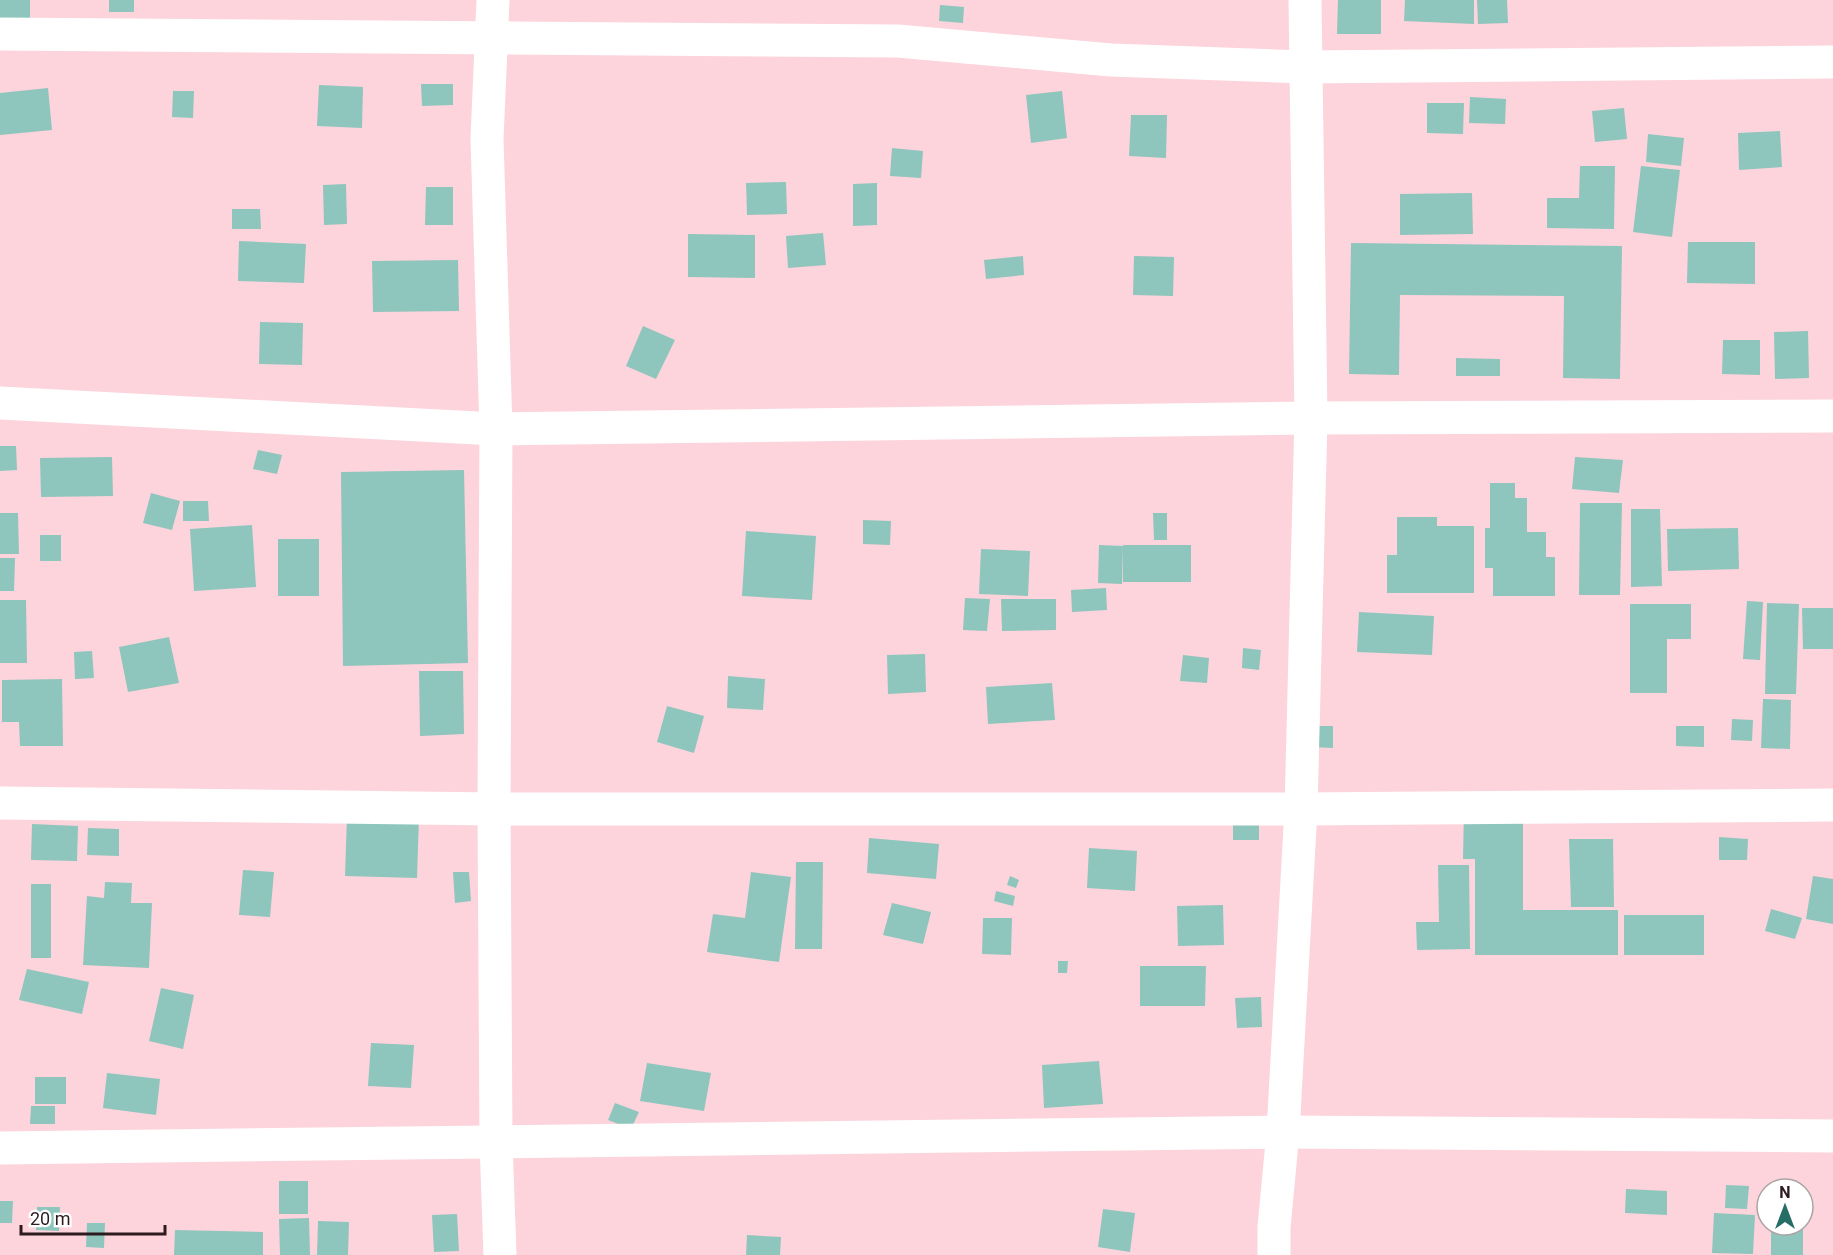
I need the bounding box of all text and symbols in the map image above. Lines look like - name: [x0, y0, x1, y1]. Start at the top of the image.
- north arrow: [1755, 1177, 1815, 1237]
- text: N: [1779, 1183, 1791, 1202]
- scale bar: [21, 1198, 165, 1236]
- text: 20 m: [30, 1208, 70, 1229]

